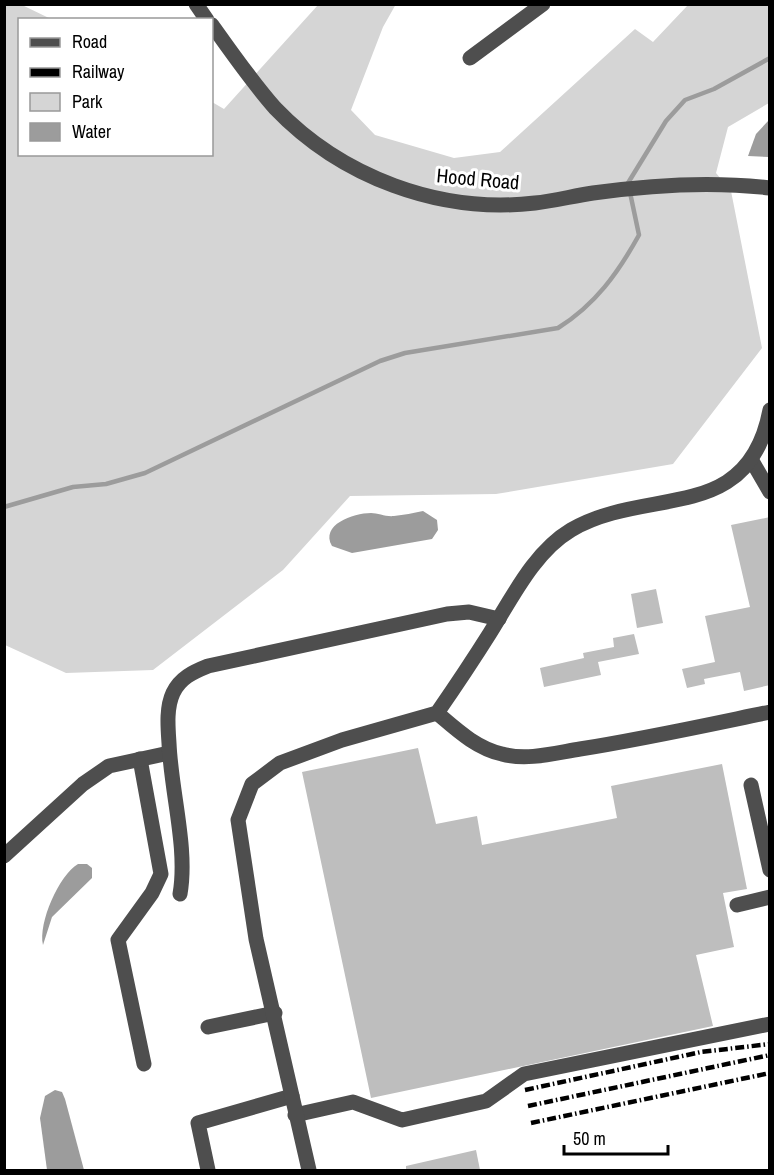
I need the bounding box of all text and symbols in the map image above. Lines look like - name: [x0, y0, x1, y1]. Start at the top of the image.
- legend: [18, 18, 213, 156]
- text: Road: [72, 29, 107, 54]
- text: Railway: [72, 59, 125, 84]
- text: Park: [72, 89, 103, 114]
- text: Water: [72, 119, 111, 144]
- street label: Hood Road: [436, 161, 521, 196]
- scale bar: [564, 1118, 668, 1156]
- text: 50 m: [573, 1126, 606, 1151]

